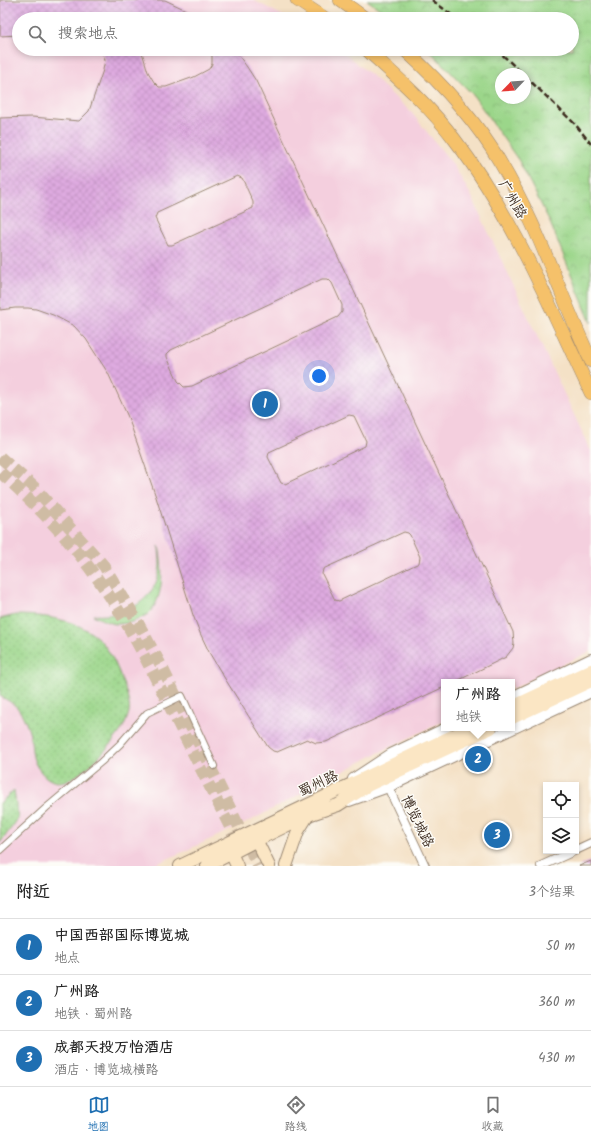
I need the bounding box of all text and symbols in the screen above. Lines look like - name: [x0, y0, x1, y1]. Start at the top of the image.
- search box: [12, 12, 579, 56]
- text: 搜索地点: [58, 22, 118, 46]
- icon: search: [26, 23, 48, 45]
- north arrow: [495, 68, 531, 104]
- street label: 广州路: [492, 176, 532, 223]
- your location: [309, 366, 329, 386]
- pin: 1: [252, 389, 278, 419]
- popup: [441, 679, 515, 731]
- text: 广州路: [455, 683, 501, 707]
- text: 地铁: [455, 707, 482, 728]
- pin: 2: [465, 744, 491, 774]
- street label: 蜀州路: [295, 765, 342, 803]
- map controls: [543, 782, 579, 854]
- button: locate: [543, 782, 579, 818]
- street label: 博览城路: [395, 791, 439, 851]
- button: layers: [543, 818, 579, 854]
- pin: 3: [484, 820, 510, 850]
- text: 附近: [16, 879, 50, 906]
- text: 3个结果: [529, 882, 575, 903]
- text: 中国西部国际博览城: [54, 924, 189, 948]
- text: 1: [27, 936, 31, 957]
- text: 50 m: [546, 936, 575, 957]
- text: 地点: [54, 948, 80, 969]
- text: 广州路: [54, 980, 99, 1004]
- text: 2: [25, 992, 33, 1013]
- text: 360 m: [538, 992, 575, 1013]
- text: 地铁 · 蜀州路: [54, 1004, 133, 1025]
- text: 成都天投万怡酒店: [54, 1036, 174, 1060]
- text: 3: [25, 1048, 33, 1069]
- text: 430 m: [538, 1048, 575, 1069]
- text: 酒店 · 博览城横路: [54, 1060, 159, 1081]
- tab: 地图: [88, 1094, 110, 1136]
- tab: 路线: [285, 1094, 307, 1136]
- tab: 收藏: [482, 1094, 504, 1136]

